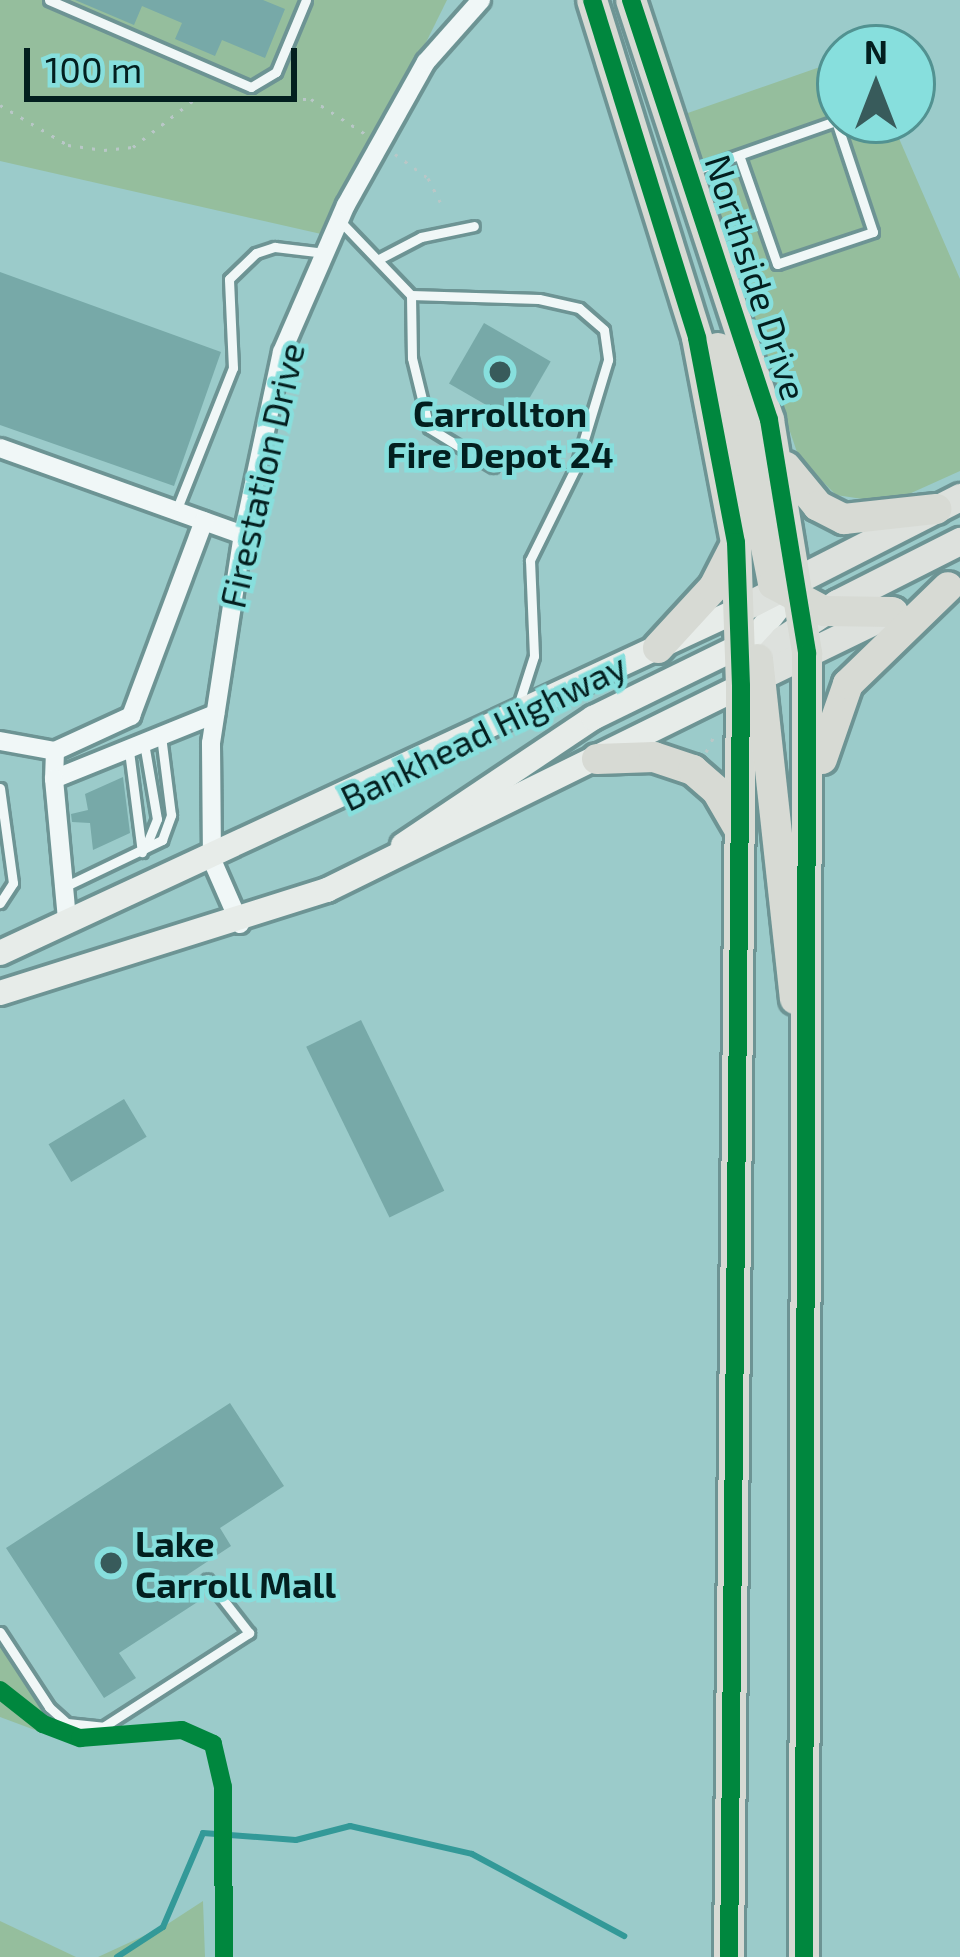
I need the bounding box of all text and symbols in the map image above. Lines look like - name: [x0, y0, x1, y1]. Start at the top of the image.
- scale bar: [30, 24, 303, 98]
- north arrow: [816, 24, 936, 144]
- text: N: [864, 31, 888, 71]
- text: 100 m: [45, 47, 142, 90]
- street label: Northside Drive: [697, 149, 817, 405]
- street label: Firestation Drive: [209, 338, 313, 612]
- marker: Carrollton Fire Depot 24: [487, 359, 513, 385]
- place label: Carrollton Fire Depot 24: [386, 390, 614, 475]
- street label: Bankhead Highway: [333, 643, 633, 819]
- place label: Lake Carroll Mall: [135, 1520, 337, 1605]
- marker: Lake Carroll Mall: [98, 1550, 124, 1576]

